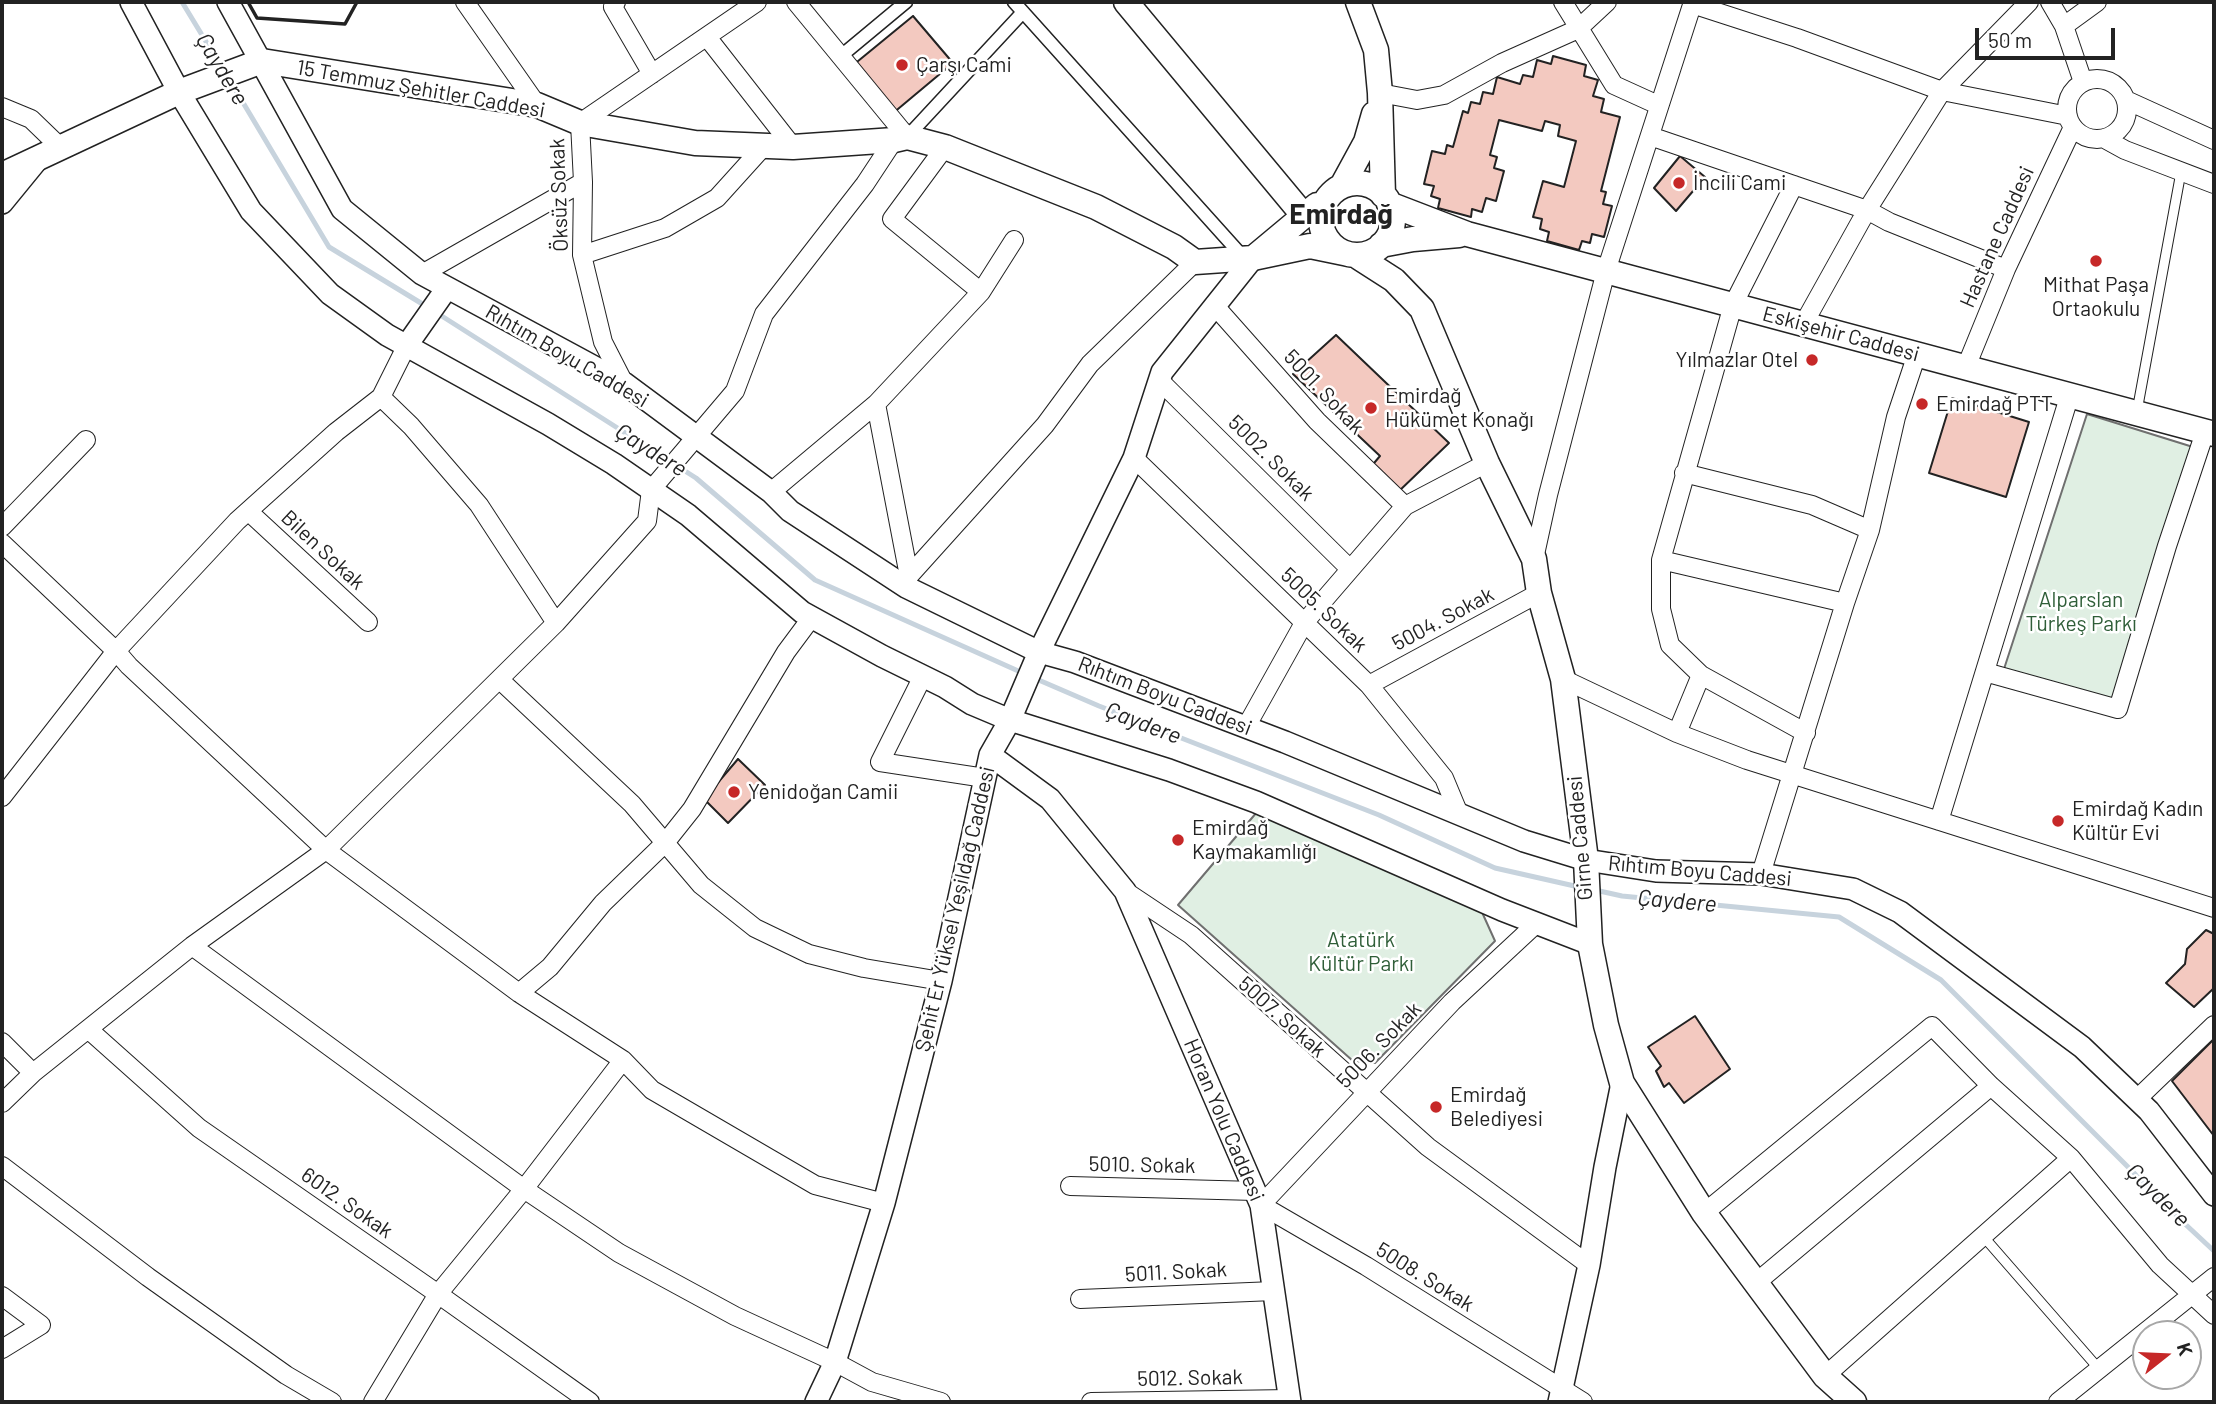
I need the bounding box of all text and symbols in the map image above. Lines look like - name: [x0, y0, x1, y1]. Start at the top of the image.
- scale bar: [1978, 14, 2118, 58]
- text: 50 m: [1988, 27, 2032, 52]
- water label: Çaydere: [190, 28, 254, 110]
- place label: Çarşı Cami: [916, 52, 1012, 78]
- street label: 15 Temmuz Şehitler Caddesi: [295, 55, 547, 123]
- marker: Çarşı Cami: [894, 57, 910, 73]
- street label: Öksüz Sokak: [544, 138, 574, 252]
- street label: Hastane Caddesi: [1955, 162, 2039, 312]
- place label: İncili Cami: [1693, 170, 1786, 196]
- marker: İncili Cami: [1671, 175, 1687, 191]
- district label: Emirdağ: [1289, 198, 1393, 232]
- marker: Mithat Paşa Ortaokulu: [2088, 253, 2104, 269]
- place label: Mithat Paşa Ortaokulu: [2043, 272, 2149, 322]
- street label: Rıhtım Boyu Caddesi: [481, 299, 653, 413]
- street label: Eskişehir Caddesi: [1760, 301, 1922, 367]
- street label: 5001. Sokak: [1278, 344, 1370, 440]
- place label: Yılmazlar Otel: [1676, 347, 1798, 373]
- marker: Yılmazlar Otel: [1804, 352, 1820, 368]
- place label: Emirdağ Hükümet Konağı: [1385, 383, 1534, 433]
- place label: Emirdağ PTT: [1936, 391, 2053, 417]
- marker: Emirdağ PTT: [1914, 396, 1930, 412]
- marker: Emirdağ Hükümet Konağı: [1363, 400, 1379, 416]
- street label: 5002. Sokak: [1223, 410, 1319, 506]
- water label: Çaydere: [610, 417, 692, 483]
- street label: Bilen Sokak: [276, 505, 370, 595]
- street label: 5005. Sokak: [1275, 563, 1373, 657]
- street label: 5004. Sokak: [1388, 582, 1498, 656]
- park label: Alparslan Türkeş Parkı: [2025, 587, 2137, 637]
- street label: Rıhtım Boyu Caddesi: [1074, 651, 1256, 741]
- water label: Çaydere: [1101, 696, 1185, 750]
- street label: Şehit Er Yüksel Yeşildağ Caddesi: [910, 764, 1000, 1054]
- street label: Girne Caddesi: [1562, 775, 1598, 901]
- place label: Yenidoğan Camii: [748, 779, 898, 805]
- marker: Yenidoğan Camii: [726, 784, 742, 800]
- place label: Emirdağ Kadın Kültür Evi: [2072, 796, 2203, 846]
- marker: Emirdağ Kadın Kültür Evi: [2050, 813, 2066, 829]
- place label: Emirdağ Kaymakamlığı: [1192, 815, 1317, 865]
- marker: Emirdağ Kaymakamlığı: [1170, 832, 1186, 848]
- street label: Rıhtım Boyu Caddesi: [1607, 850, 1793, 892]
- water label: Çaydere: [1636, 884, 1718, 918]
- park label: Atatürk Kültür Parkı: [1308, 927, 1414, 977]
- street label: 5007. Sokak: [1233, 971, 1331, 1063]
- street label: 5006. Sokak: [1331, 996, 1427, 1094]
- street label: Horan Yolu Caddesi: [1178, 1035, 1270, 1205]
- place label: Emirdağ Belediyesi: [1450, 1082, 1543, 1132]
- marker: Emirdağ Belediyesi: [1428, 1099, 1444, 1115]
- street label: 5010. Sokak: [1088, 1151, 1196, 1179]
- water label: Çaydere: [2120, 1157, 2196, 1233]
- street label: 6012. Sokak: [296, 1162, 398, 1244]
- street label: 5008. Sokak: [1371, 1237, 1479, 1317]
- street label: 5011. Sokak: [1124, 1257, 1228, 1287]
- north arrow: [2132, 1320, 2202, 1390]
- text: K: [2173, 1340, 2198, 1358]
- street label: 5012. Sokak: [1137, 1364, 1243, 1392]

